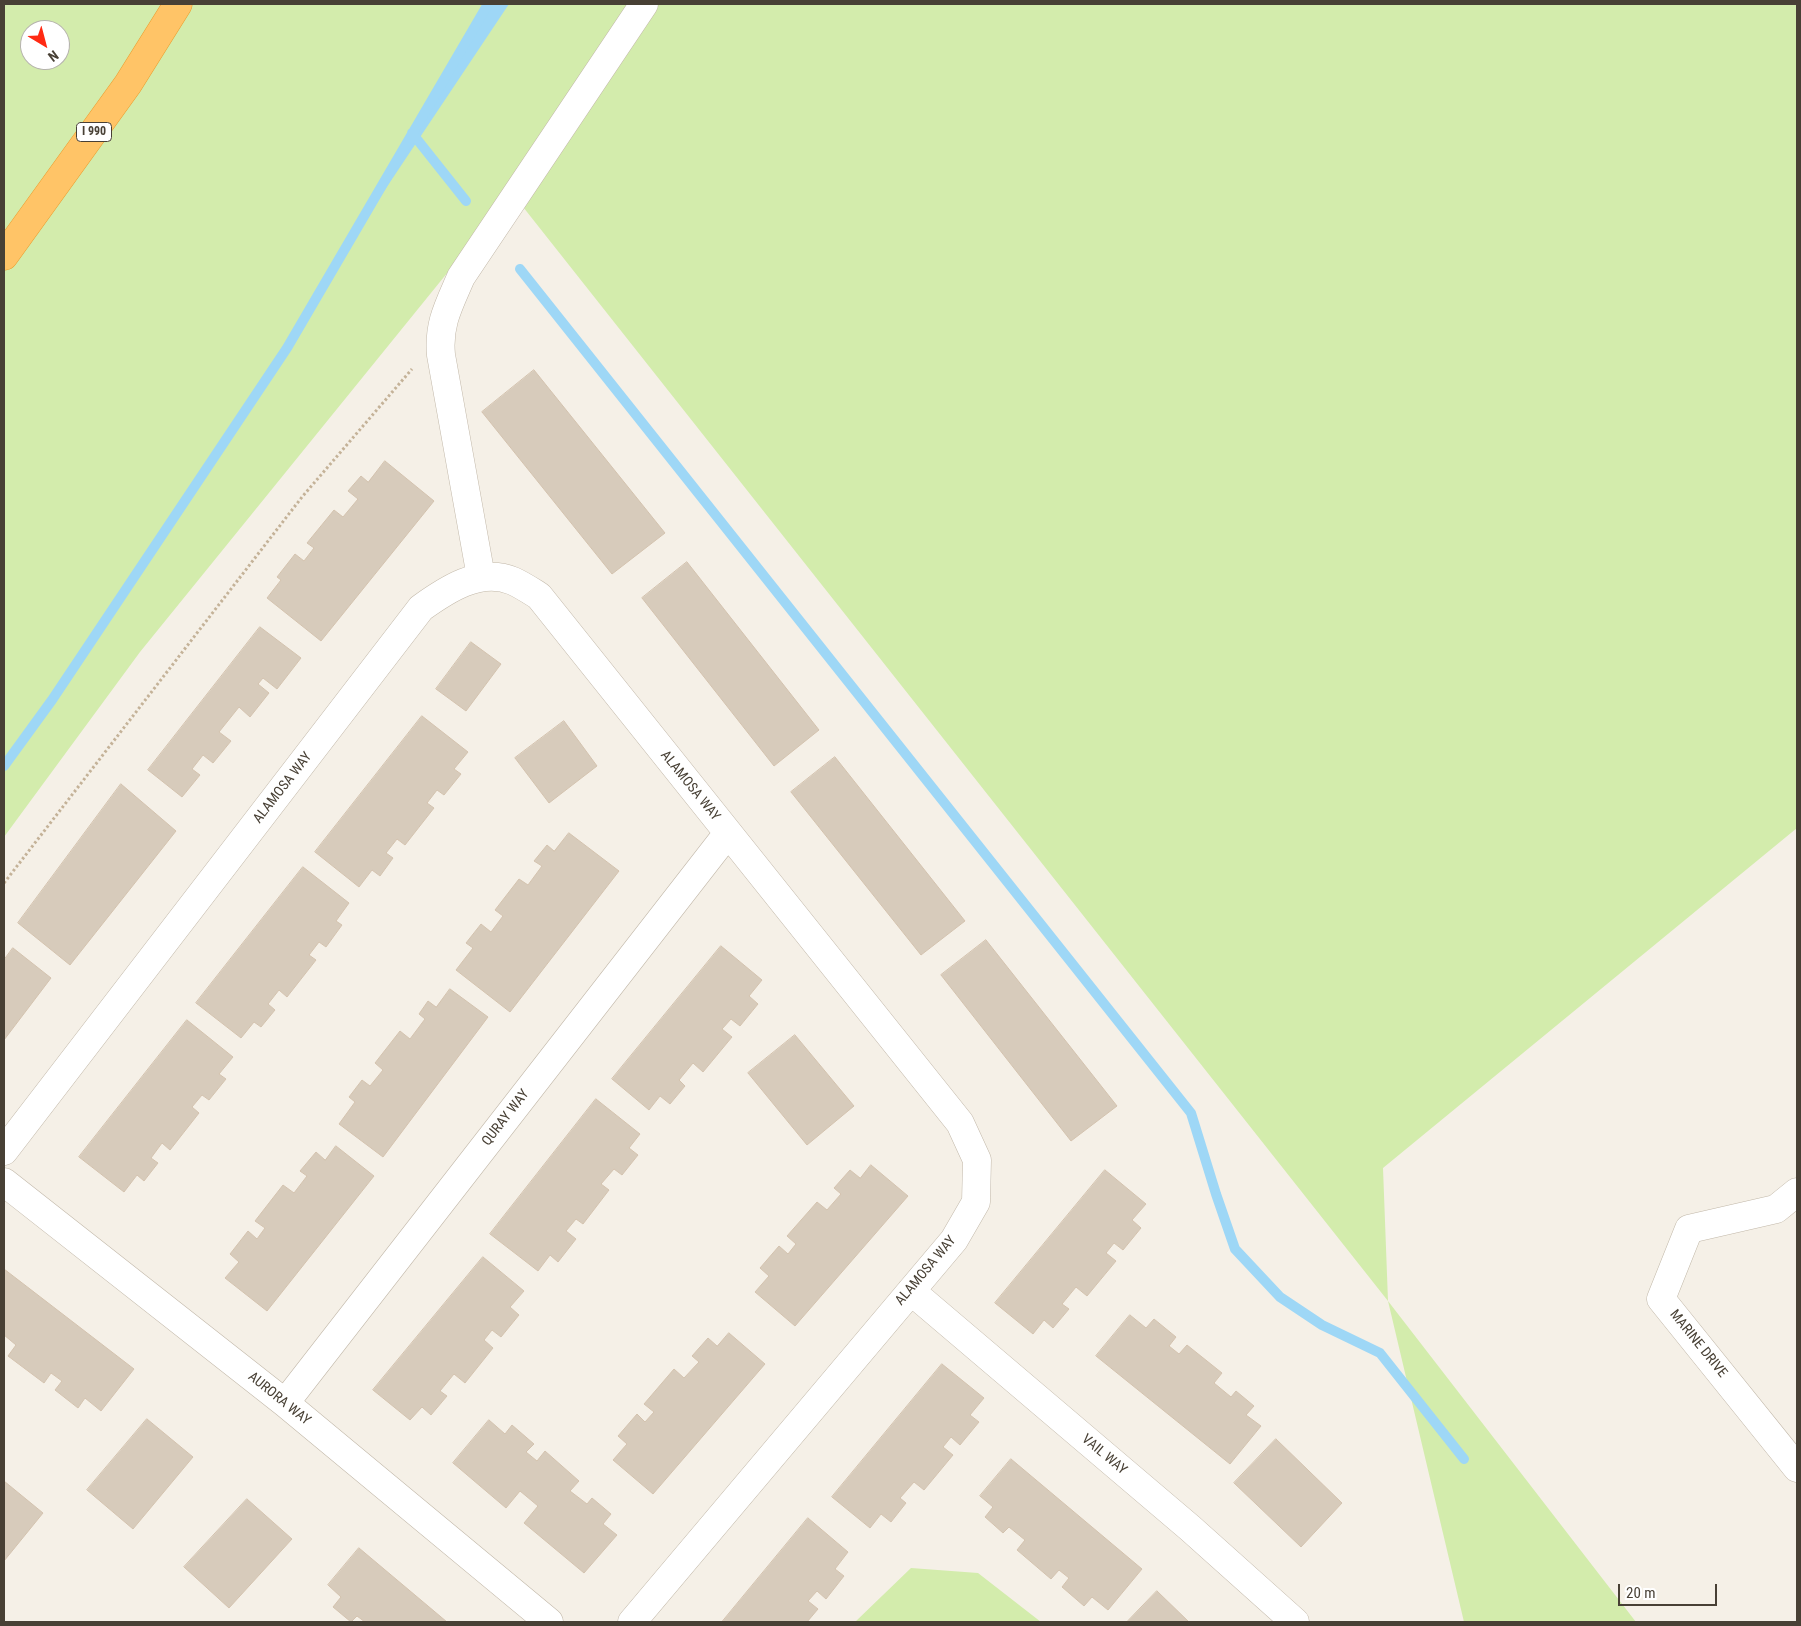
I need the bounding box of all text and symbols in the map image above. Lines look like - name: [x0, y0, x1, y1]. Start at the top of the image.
- north arrow: [20, 20, 70, 70]
- text: N: [45, 47, 62, 65]
- road number: I 990: [76, 122, 112, 142]
- street label: ALAMOSA WAY: [657, 747, 723, 825]
- street label: ALAMOSA WAY: [250, 749, 316, 827]
- street label: QURAY WAY: [479, 1086, 533, 1150]
- street label: ALAMOSA WAY: [892, 1233, 960, 1309]
- street label: MARINE DRIVE: [1666, 1307, 1730, 1381]
- street label: AURORA WAY: [244, 1369, 314, 1429]
- street label: VAIL WAY: [1078, 1431, 1130, 1479]
- scale bar: [1621, 1574, 1720, 1606]
- text: 20 m: [1626, 1584, 1656, 1602]

